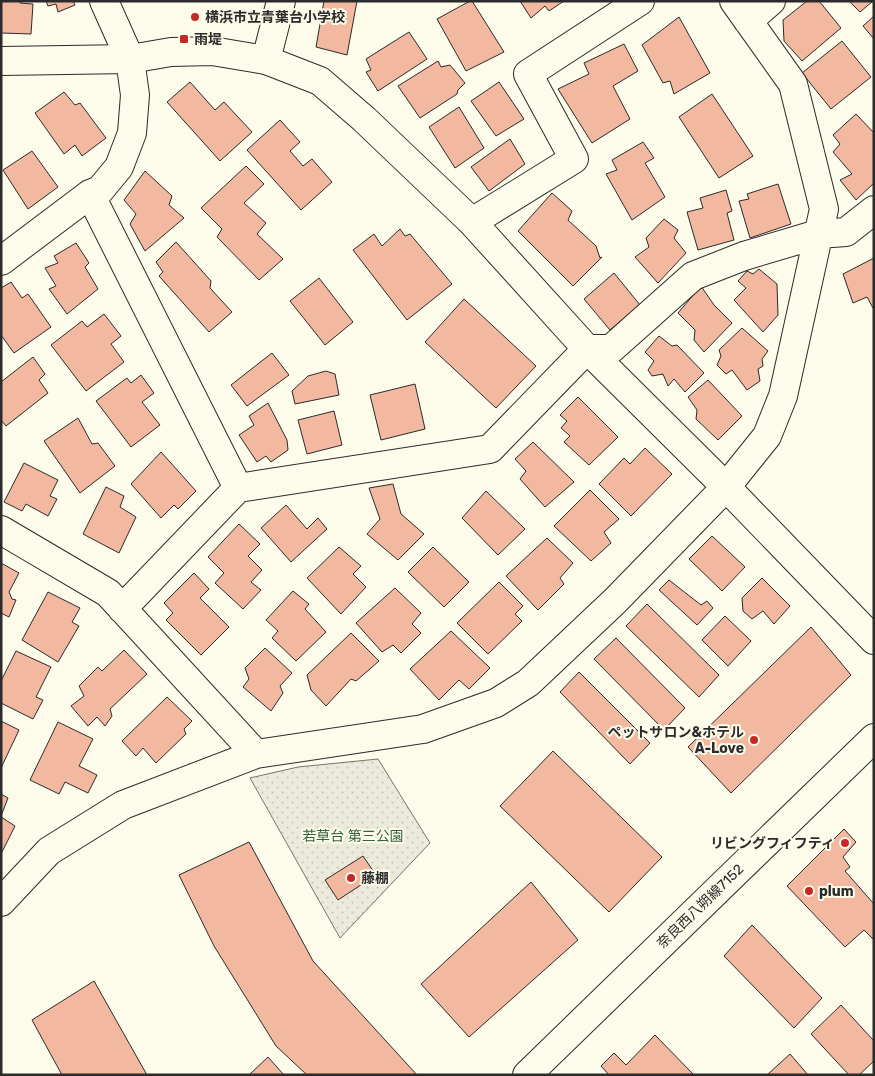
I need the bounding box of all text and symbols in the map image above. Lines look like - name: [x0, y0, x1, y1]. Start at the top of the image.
- place label: 横浜市立青葉台小学校: [205, 9, 345, 26]
- marker: 横浜市立青葉台小学校: [189, 11, 201, 23]
- place label: 雨堤: [194, 31, 222, 48]
- marker: 雨堤: [178, 33, 190, 45]
- place label: ペットサロン&ホテル A-Love: [608, 724, 744, 757]
- marker: ペットサロン&ホテル A-Love: [748, 734, 760, 746]
- park label: 若草台 第三公園: [302, 828, 404, 845]
- place label: リビングフィフティ: [710, 835, 835, 852]
- marker: リビングフィフティ: [839, 837, 851, 849]
- street label: 奈良西八朔線7152: [654, 861, 747, 952]
- place label: 藤棚: [361, 870, 389, 887]
- marker: 藤棚: [345, 872, 357, 884]
- place label: plum: [819, 883, 854, 900]
- marker: plum: [803, 885, 815, 897]

